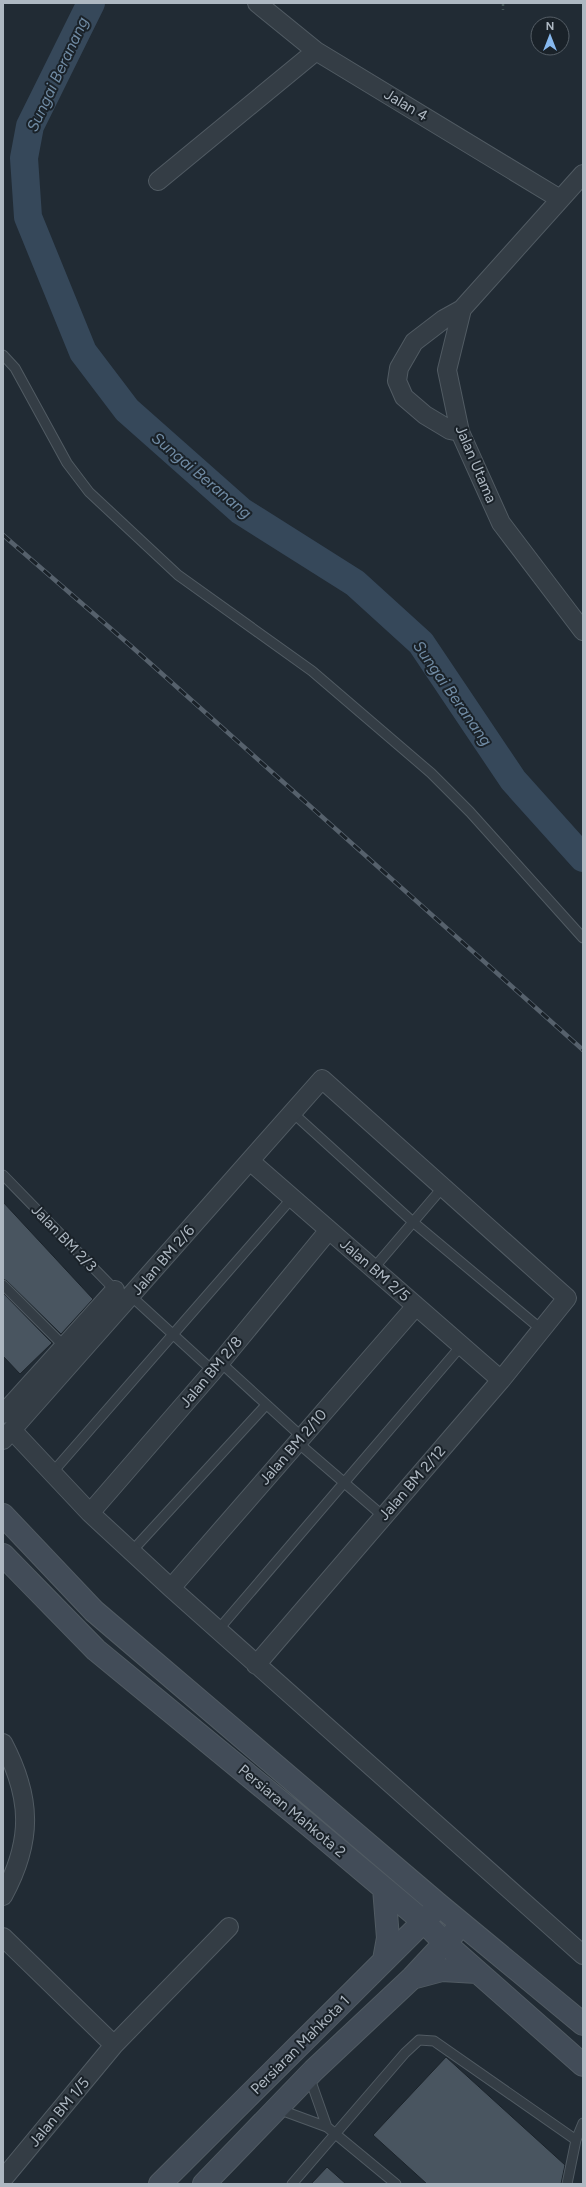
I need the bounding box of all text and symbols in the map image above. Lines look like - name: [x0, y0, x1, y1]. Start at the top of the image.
- water label: Sungai Beranang: [23, 14, 92, 134]
- north arrow: [530, 16, 570, 56]
- text: N: [546, 20, 554, 33]
- street label: Jalan 4: [381, 85, 431, 125]
- street label: Jalan Utama: [452, 422, 500, 506]
- water label: Sungai Beranang: [148, 428, 255, 523]
- water label: Sungai Beranang: [409, 637, 496, 750]
- street label: Jalan BM 2/3: [28, 1201, 100, 1275]
- street label: Jalan BM 2/6: [128, 1221, 199, 1299]
- street label: Jalan BM 2/5: [336, 1235, 414, 1305]
- street label: Jalan BM 2/8: [176, 1333, 246, 1411]
- street label: Jalan BM 2/10: [255, 1406, 331, 1488]
- street label: Jalan BM 2/12: [375, 1442, 449, 1524]
- street label: Persiaran Mahkota 2: [235, 1761, 349, 1861]
- street label: Persiaran Mahkota 1: [247, 1992, 353, 2098]
- street label: Jalan BM 1/5: [25, 2074, 93, 2150]

